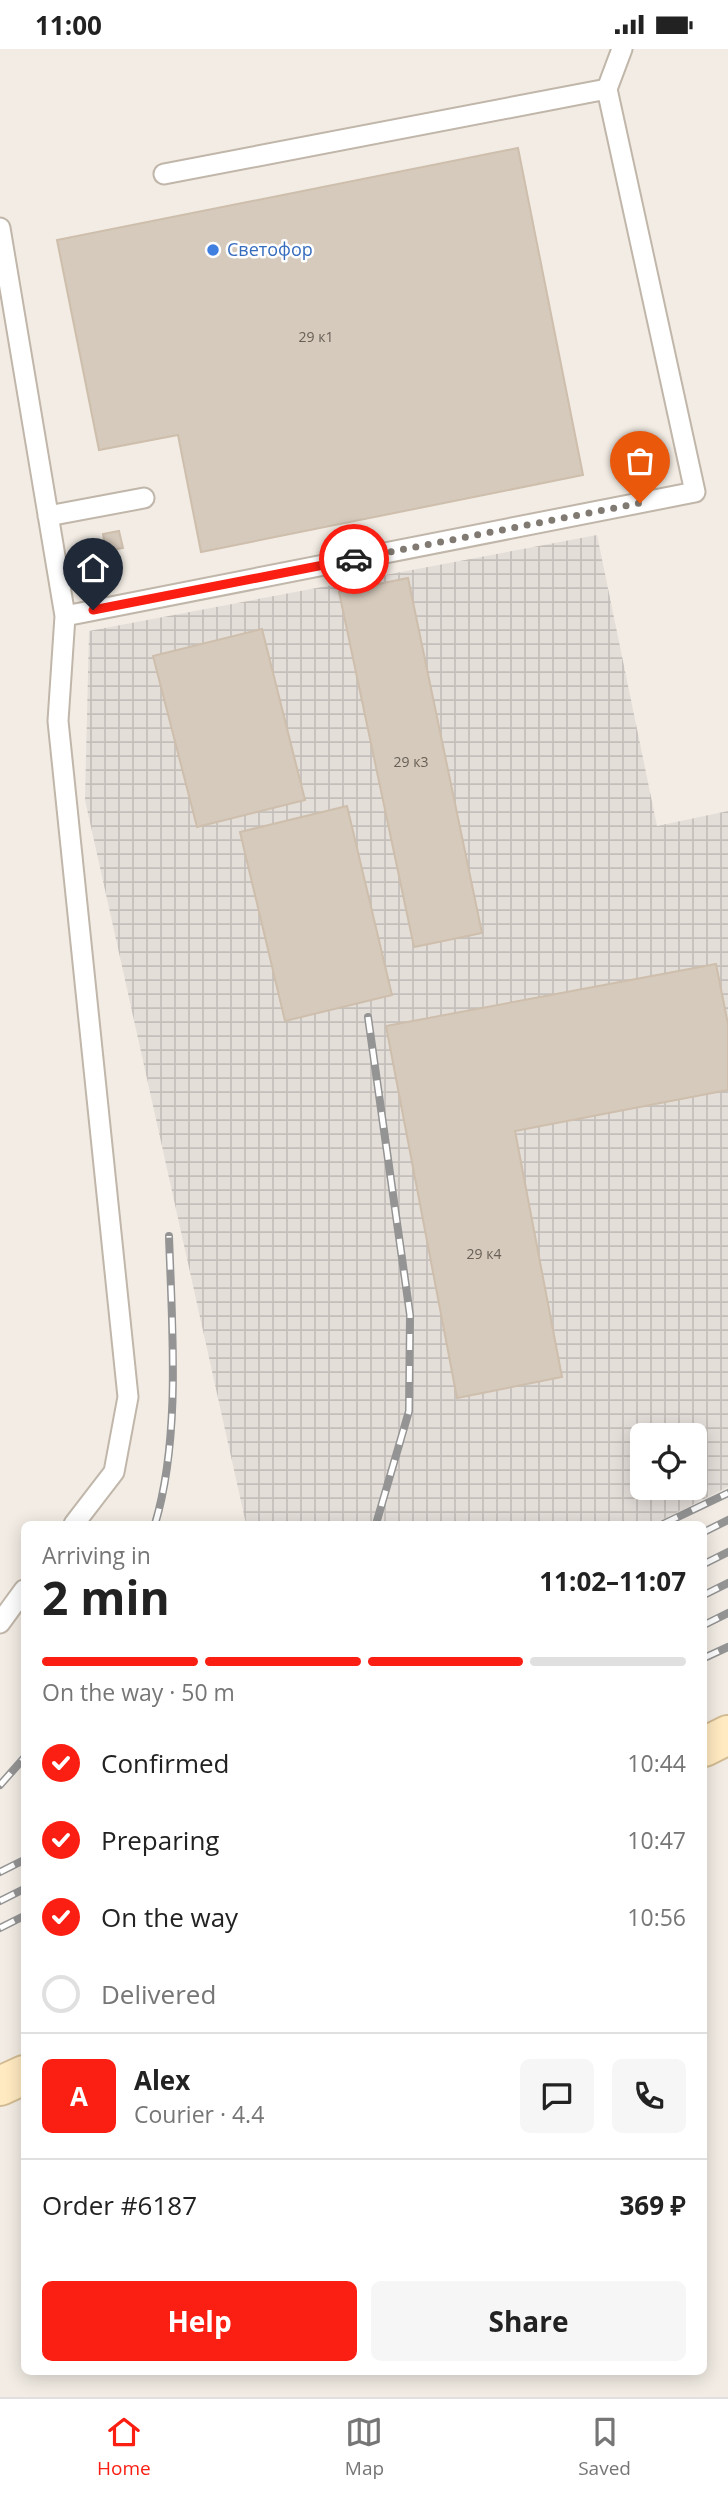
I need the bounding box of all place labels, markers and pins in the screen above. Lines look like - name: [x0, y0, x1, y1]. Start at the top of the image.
- place label: Светофор: [227, 237, 313, 261]
- marker: Светофор: [205, 242, 221, 258]
- pin: [610, 431, 670, 503]
- pin: [63, 538, 123, 610]

